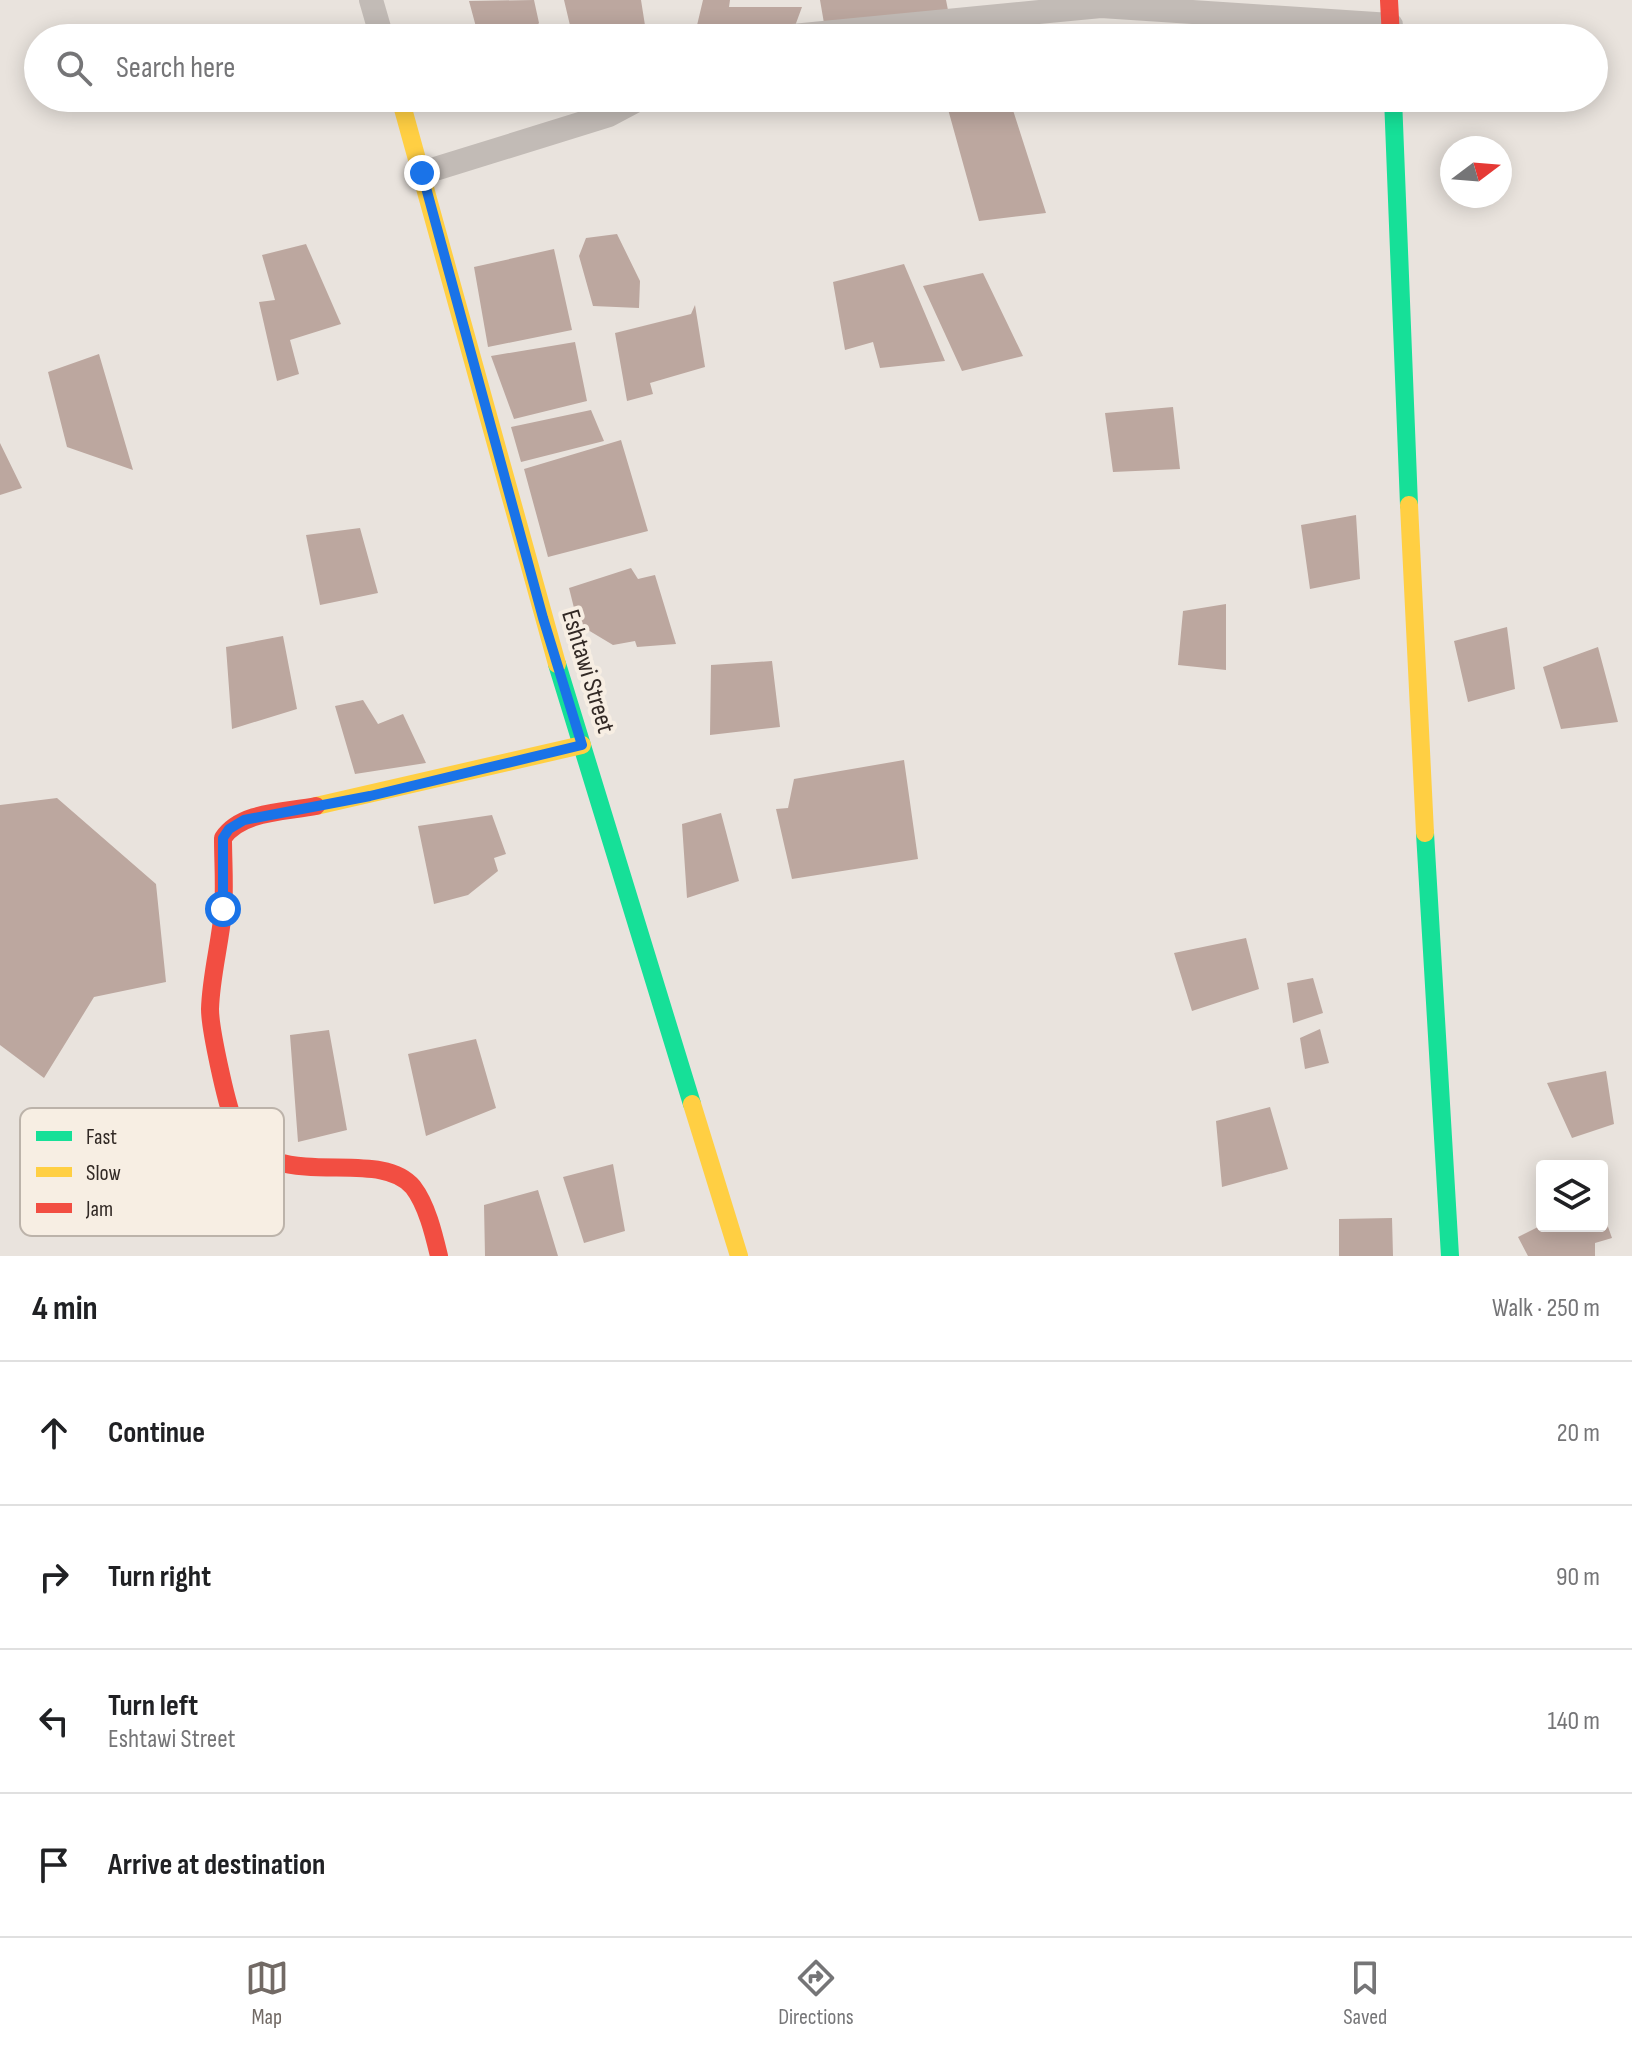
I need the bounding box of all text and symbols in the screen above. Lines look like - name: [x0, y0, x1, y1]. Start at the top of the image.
- search box: [24, 24, 1608, 112]
- icon: search: [52, 46, 96, 90]
- text: Search here: [116, 50, 235, 86]
- north arrow: [1440, 136, 1512, 208]
- route end: [404, 155, 440, 191]
- street label: Eshtawi Street: [554, 606, 621, 737]
- route start: [205, 891, 241, 927]
- legend: [20, 1108, 284, 1236]
- text: Fast: [86, 1124, 117, 1151]
- text: Slow: [86, 1160, 121, 1187]
- map controls: [1536, 1160, 1608, 1232]
- button: layers: [1536, 1160, 1608, 1232]
- text: Jam: [85, 1196, 113, 1223]
- text: 4 min: [32, 1288, 98, 1329]
- text: Walk · 250 m: [1492, 1293, 1600, 1324]
- icon: ahead: [32, 1411, 76, 1455]
- text: Continue: [108, 1415, 205, 1451]
- text: 20 m: [1557, 1418, 1600, 1449]
- icon: right: [32, 1555, 76, 1599]
- text: Turn right: [108, 1559, 211, 1595]
- text: 90 m: [1556, 1562, 1600, 1593]
- text: Turn left: [108, 1688, 198, 1724]
- icon: left: [32, 1699, 76, 1743]
- text: 140 m: [1548, 1706, 1600, 1737]
- text: Eshtawi Street: [108, 1724, 235, 1755]
- icon: arrive: [32, 1843, 76, 1887]
- text: Arrive at destination: [108, 1847, 325, 1883]
- tab: Map: [245, 1956, 289, 2031]
- tab: Directions: [778, 1956, 854, 2031]
- tab: Saved: [1343, 1956, 1387, 2031]

